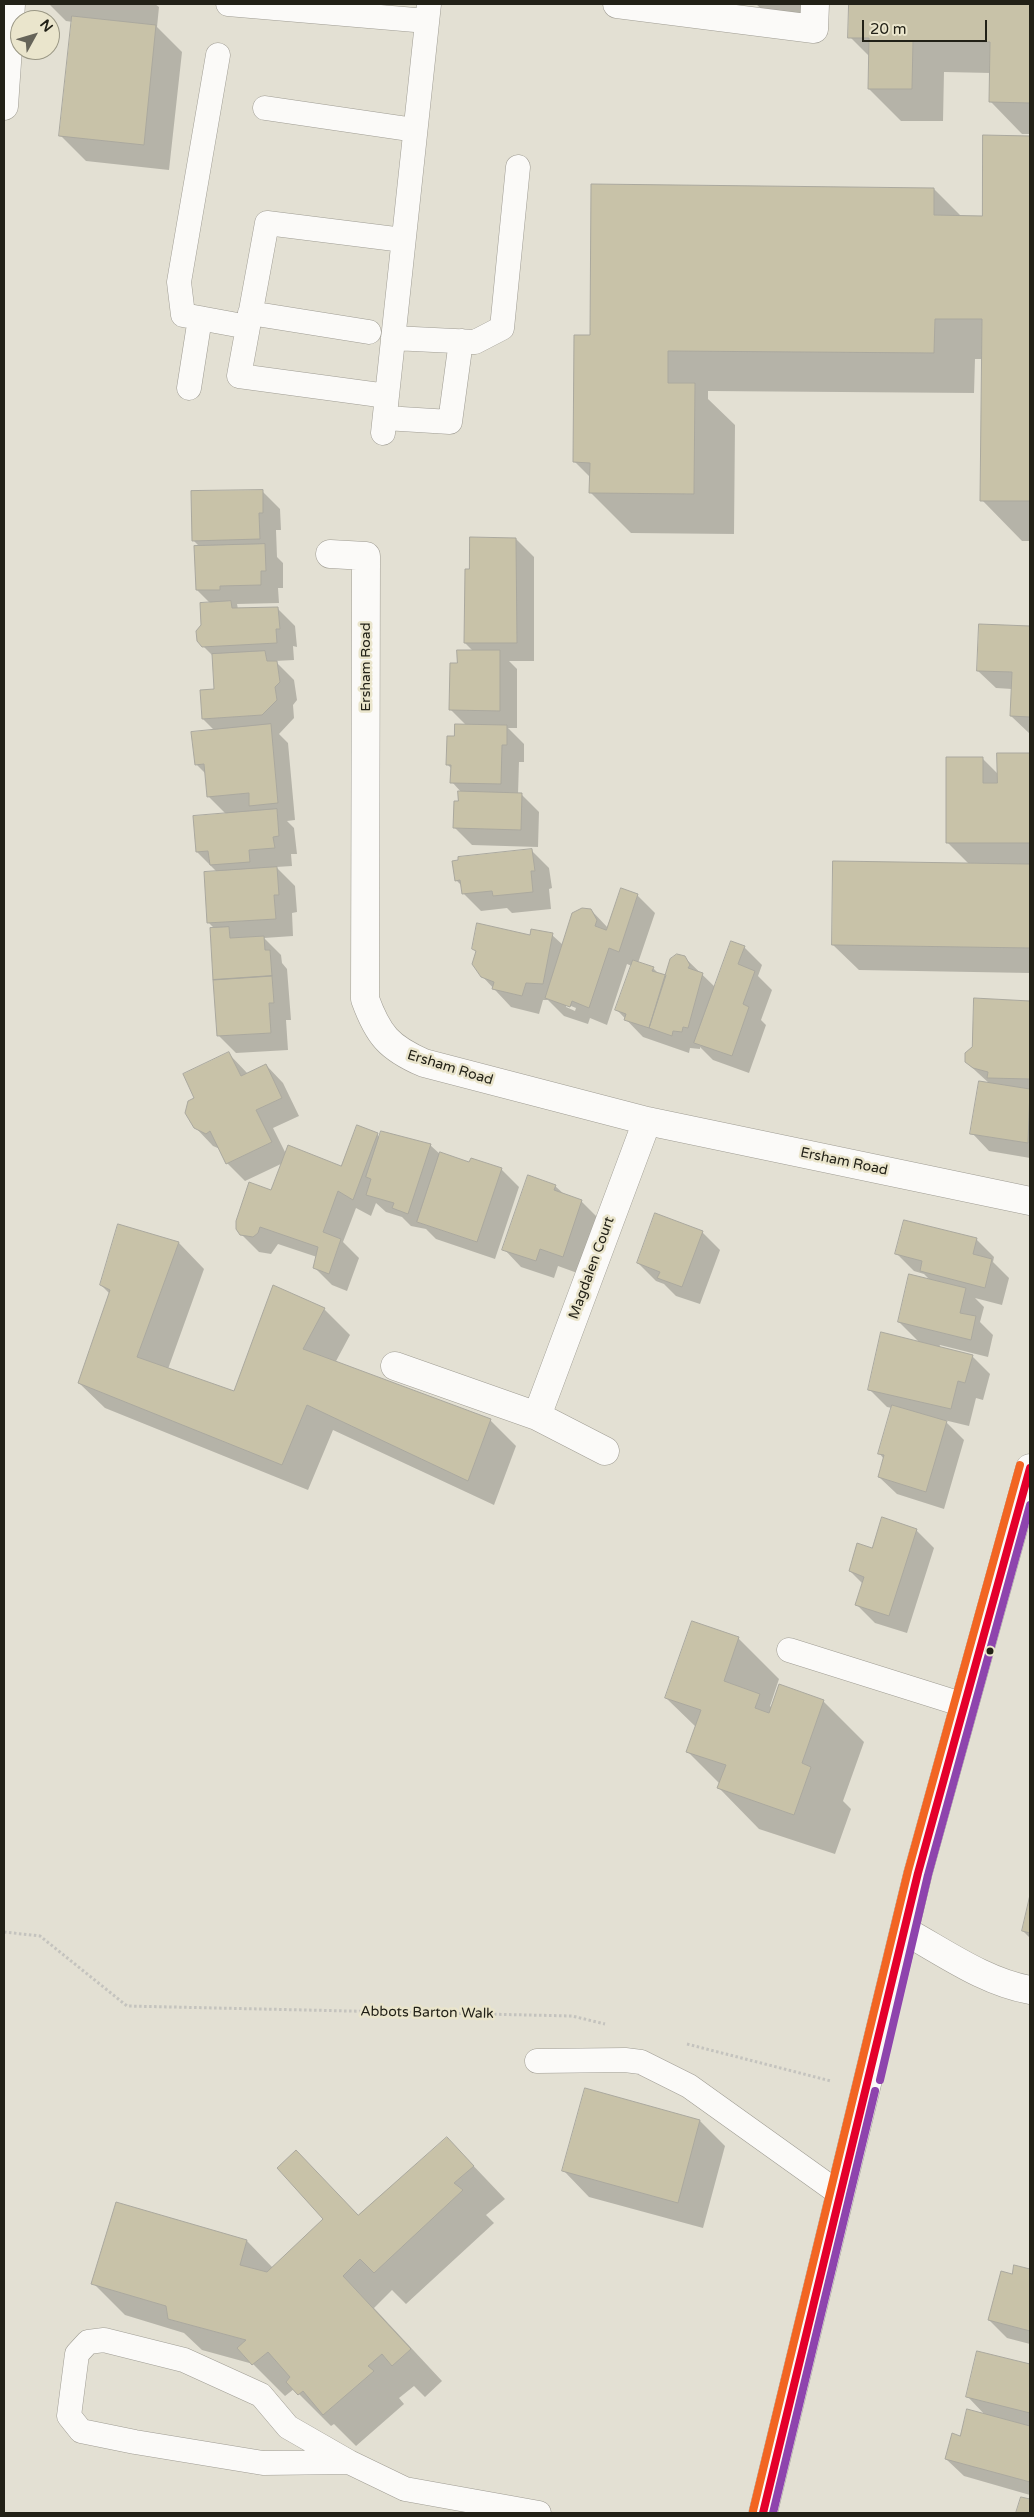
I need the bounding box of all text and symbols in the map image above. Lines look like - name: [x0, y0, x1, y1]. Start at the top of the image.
- north arrow: [10, 10, 60, 60]
- scale bar: [864, 10, 989, 42]
- text: N: [36, 16, 56, 36]
- text: 20 m: [870, 20, 907, 38]
- street label: Ersham Road: [358, 623, 374, 711]
- street label: Ersham Road: [405, 1047, 495, 1089]
- street label: Ersham Road: [799, 1145, 889, 1179]
- street label: Magdalen Court: [566, 1214, 618, 1322]
- unlabelled marker: [985, 1646, 995, 1656]
- street label: Abbots Barton Walk: [360, 2003, 494, 2023]

